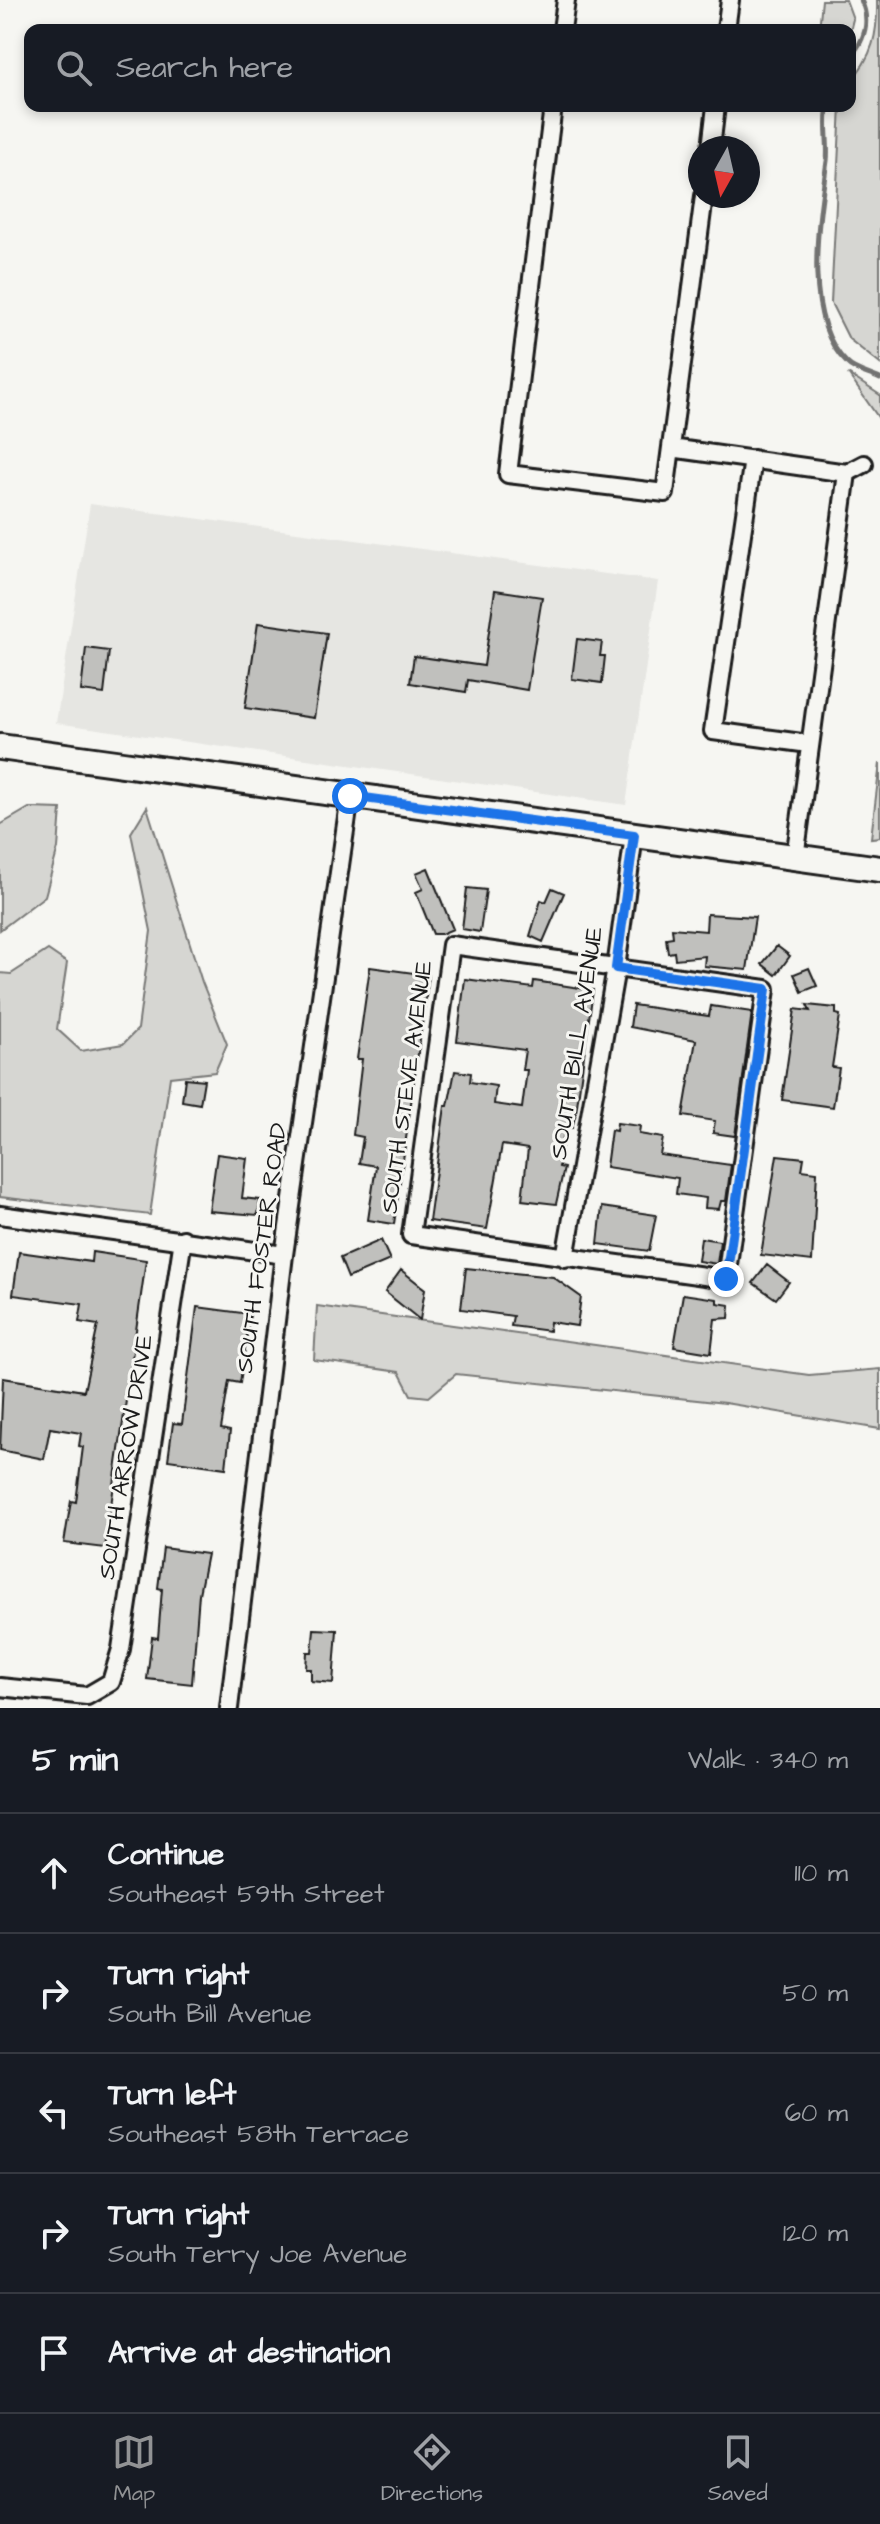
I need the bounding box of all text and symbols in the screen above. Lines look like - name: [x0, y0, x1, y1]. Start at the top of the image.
- search box: [24, 24, 856, 112]
- icon: search: [52, 46, 96, 90]
- text: Search here: [116, 47, 293, 89]
- north arrow: [688, 136, 760, 208]
- route start: [332, 778, 368, 814]
- street label: SOUTH BILL AVENUE: [542, 924, 612, 1162]
- street label: SOUTH STEVE AVENUE: [372, 958, 442, 1216]
- street label: SOUTH FOSTER ROAD: [228, 1121, 296, 1375]
- route end: [708, 1261, 744, 1297]
- street label: SOUTH ARROW DRIVE: [90, 1332, 162, 1582]
- text: 5 min: [32, 1736, 118, 1784]
- text: Walk · 340 m: [688, 1742, 848, 1778]
- text: Continue: [108, 1834, 224, 1876]
- icon: ahead: [32, 1851, 76, 1895]
- text: 110 m: [794, 1855, 848, 1891]
- text: Southeast 59th Street: [108, 1876, 384, 1912]
- text: Turn right: [108, 1954, 249, 1996]
- icon: right: [32, 1971, 76, 2015]
- text: 50 m: [783, 1975, 848, 2011]
- text: South Bill Avenue: [108, 1996, 312, 2032]
- text: Turn left: [108, 2074, 236, 2116]
- icon: left: [32, 2091, 76, 2135]
- text: 60 m: [785, 2095, 848, 2131]
- text: Southeast 58th Terrace: [108, 2116, 409, 2152]
- text: Turn right: [108, 2194, 249, 2236]
- icon: right: [32, 2211, 76, 2255]
- text: 120 m: [783, 2215, 848, 2251]
- text: South Terry Joe Avenue: [108, 2236, 407, 2272]
- icon: arrive: [32, 2331, 76, 2375]
- text: Arrive at destination: [108, 2332, 390, 2374]
- tab: Map: [112, 2430, 156, 2509]
- tab: Directions: [381, 2430, 483, 2509]
- tab: Saved: [708, 2430, 768, 2509]

